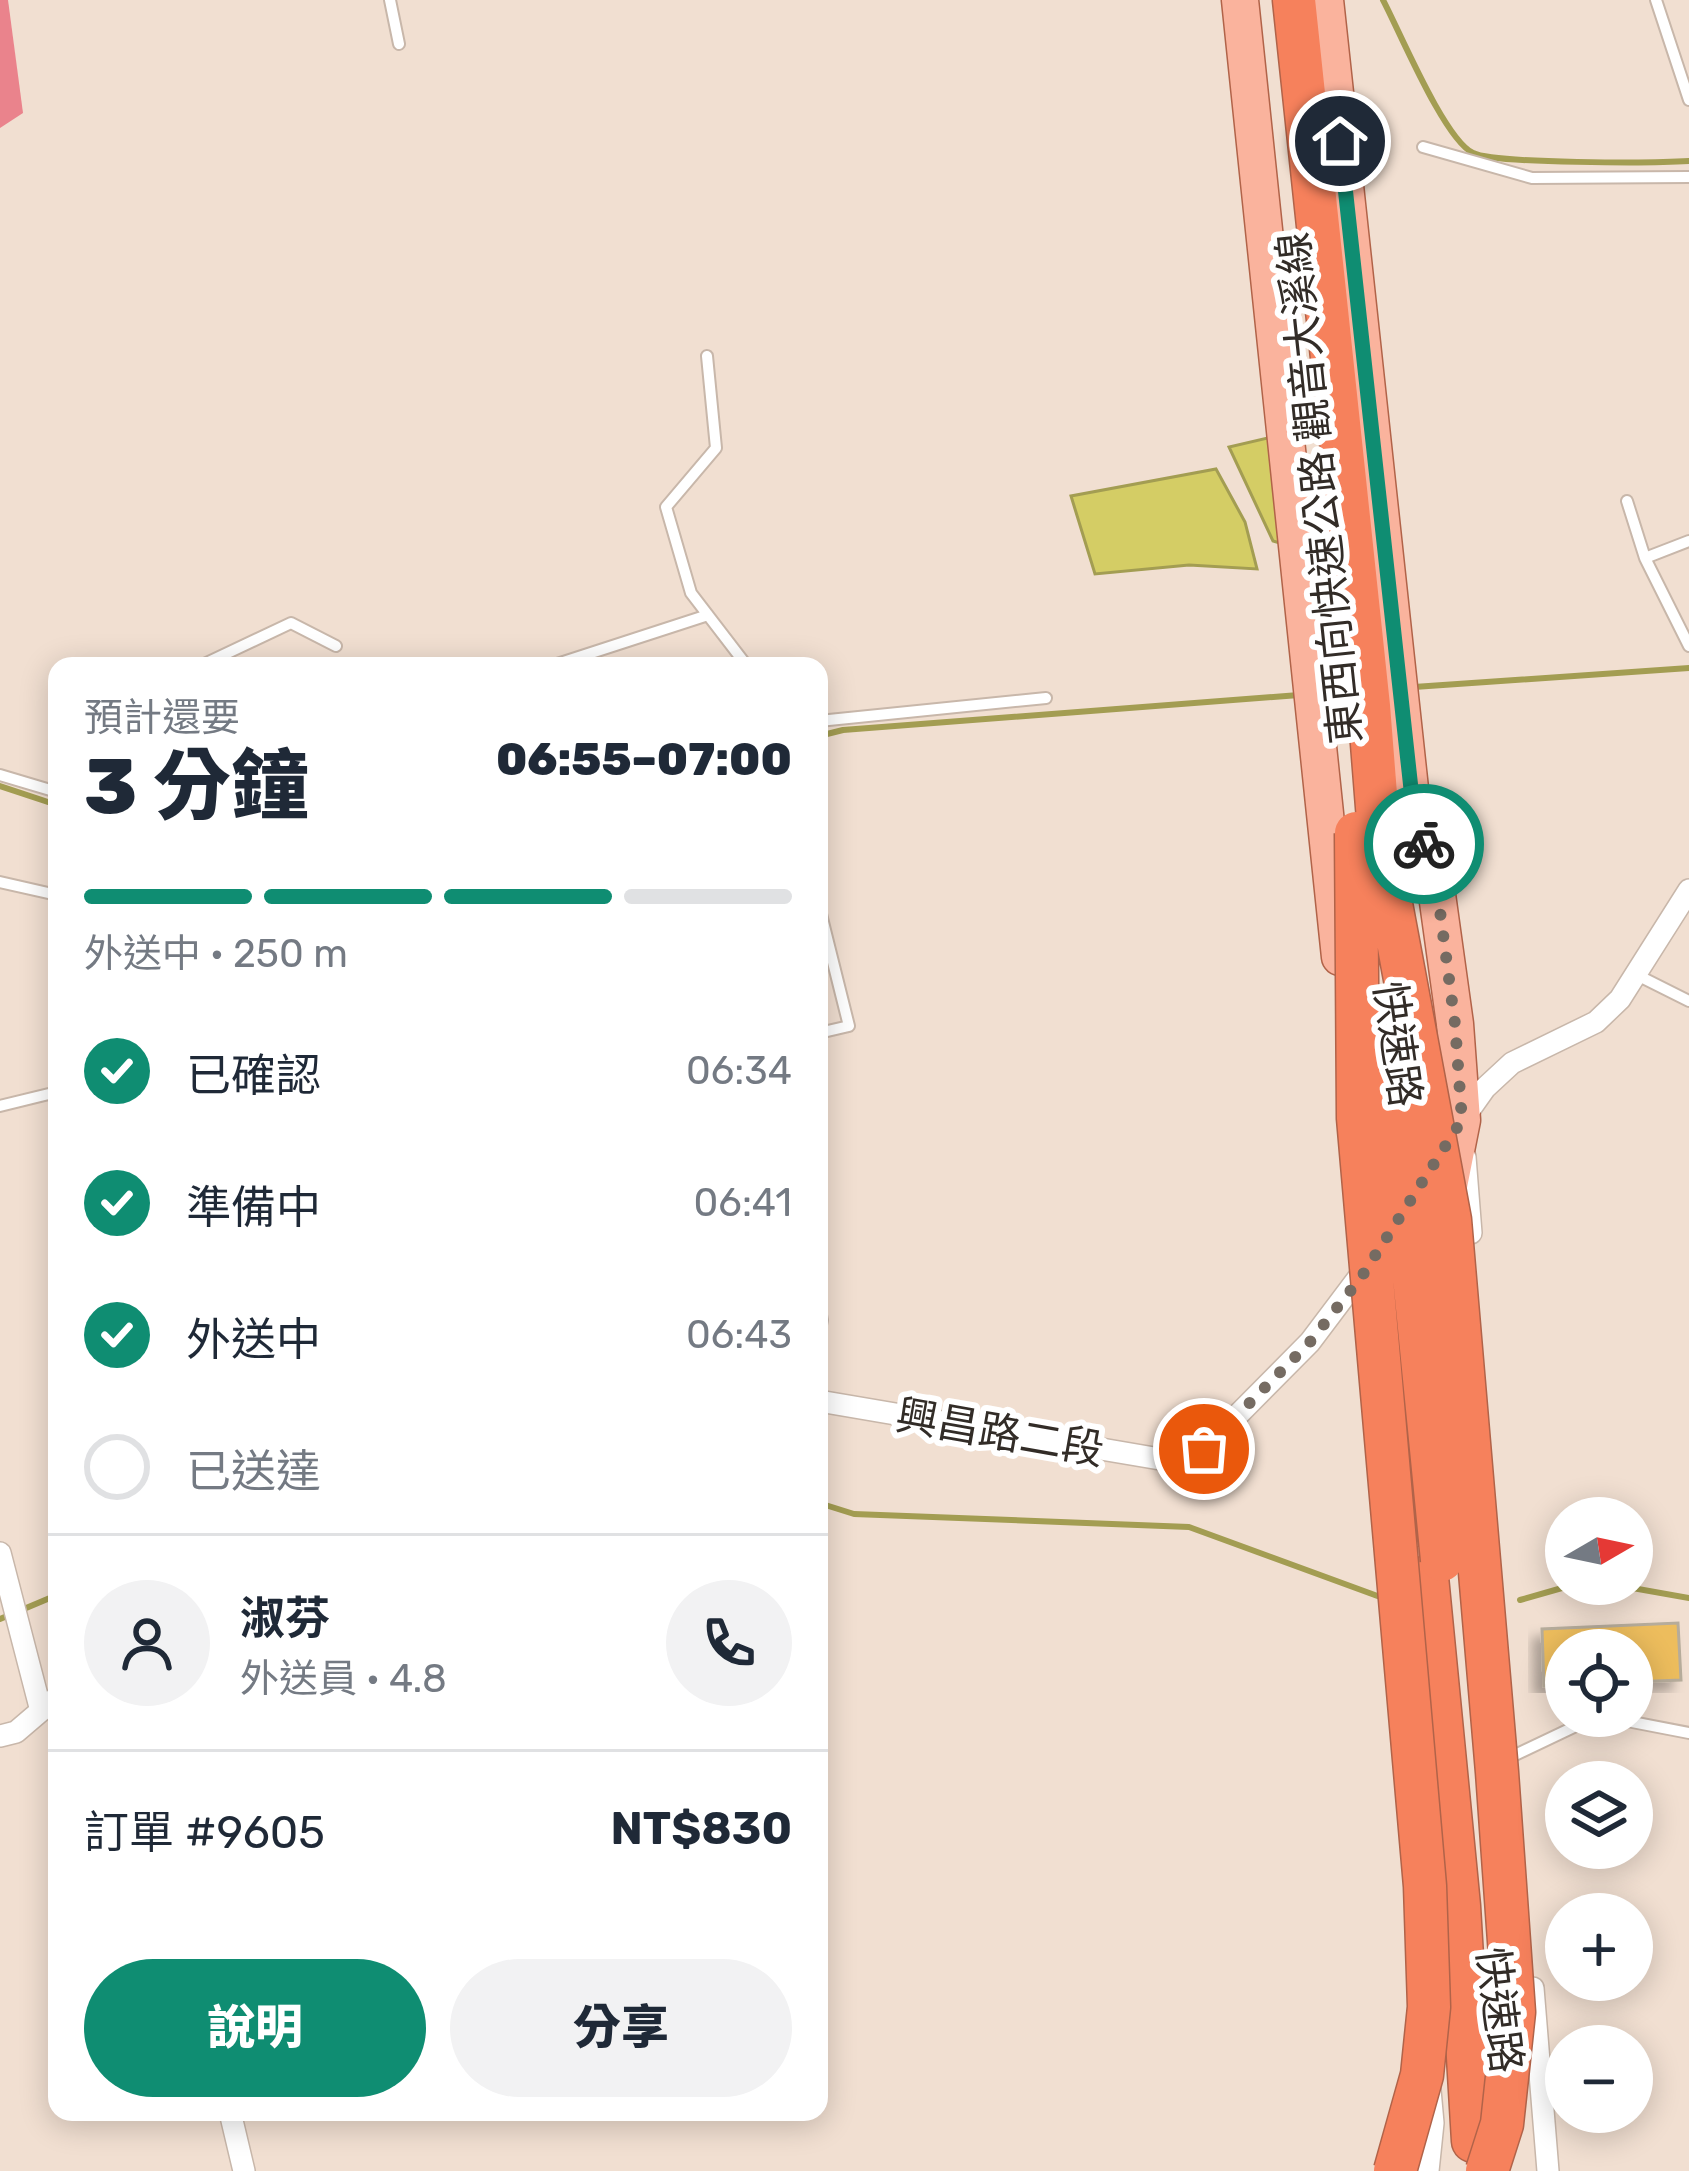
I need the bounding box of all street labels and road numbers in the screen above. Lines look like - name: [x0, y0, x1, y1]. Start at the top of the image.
- street label: 東西向快速公路 觀音大溪線: [1268, 230, 1372, 746]
- street label: 快速路: [1363, 978, 1431, 1110]
- street label: 興昌路二段: [892, 1390, 1108, 1476]
- street label: 快速路: [1467, 1945, 1531, 2076]

